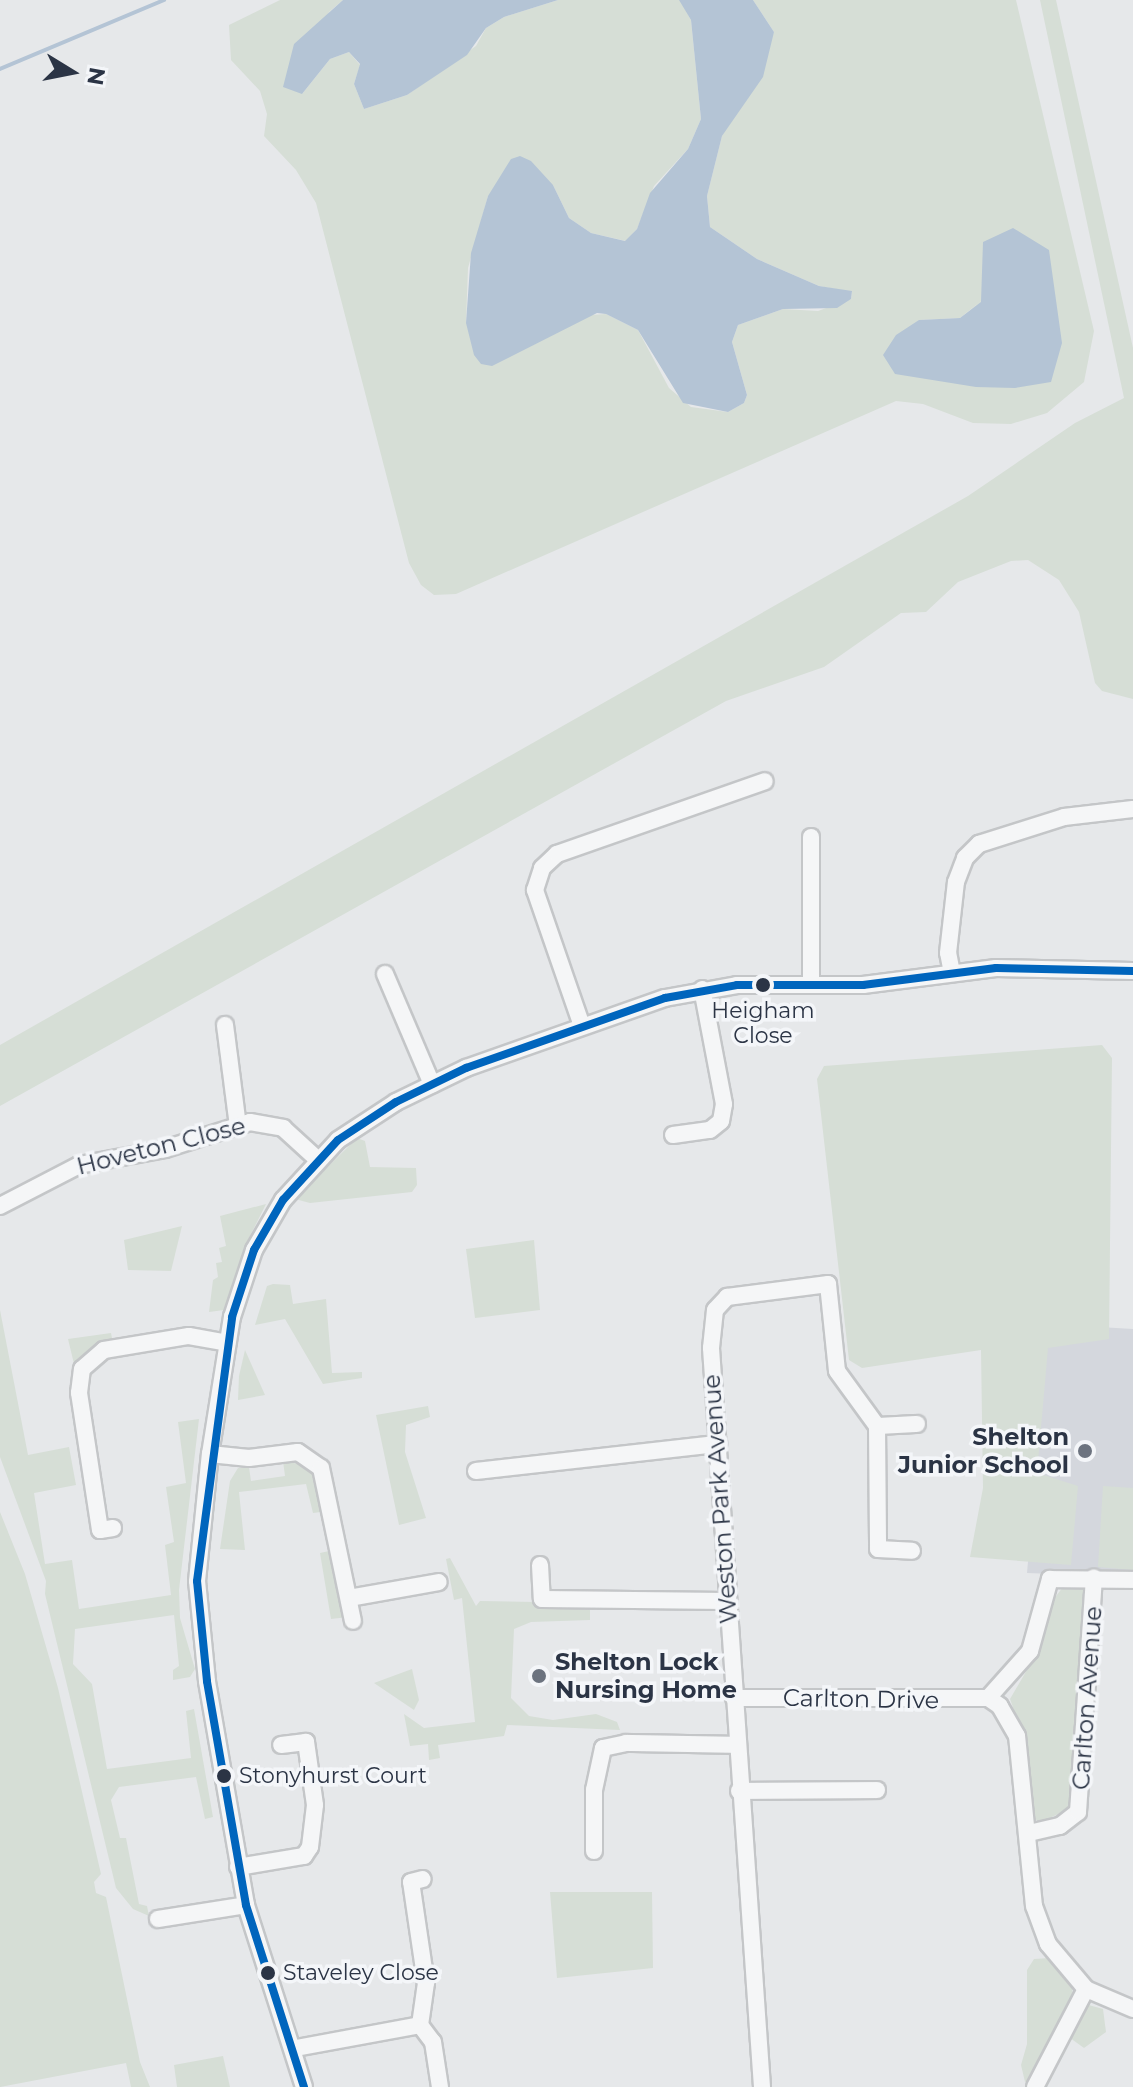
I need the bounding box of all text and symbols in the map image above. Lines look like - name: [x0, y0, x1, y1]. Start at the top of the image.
- north arrow: [32, 32, 112, 112]
- text: N: [81, 65, 111, 87]
- marker: Heigham Close: [755, 977, 771, 993]
- place label: Heigham Close: [711, 997, 815, 1048]
- street label: Hoveton Close: [74, 1111, 248, 1181]
- street label: Weston Park Avenue: [697, 1373, 743, 1625]
- place label: Shelton Junior School: [898, 1423, 1069, 1479]
- marker: Shelton Junior School: [1076, 1442, 1094, 1460]
- street label: Carlton Avenue: [1066, 1605, 1108, 1791]
- place label: Shelton Lock Nursing Home: [555, 1648, 737, 1704]
- marker: Shelton Lock Nursing Home: [530, 1667, 548, 1685]
- street label: Carlton Drive: [783, 1683, 939, 1715]
- place label: Stonyhurst Court: [239, 1763, 427, 1789]
- marker: Stonyhurst Court: [216, 1768, 232, 1784]
- place label: Staveley Close: [283, 1960, 439, 1986]
- marker: Staveley Close: [260, 1965, 276, 1981]

